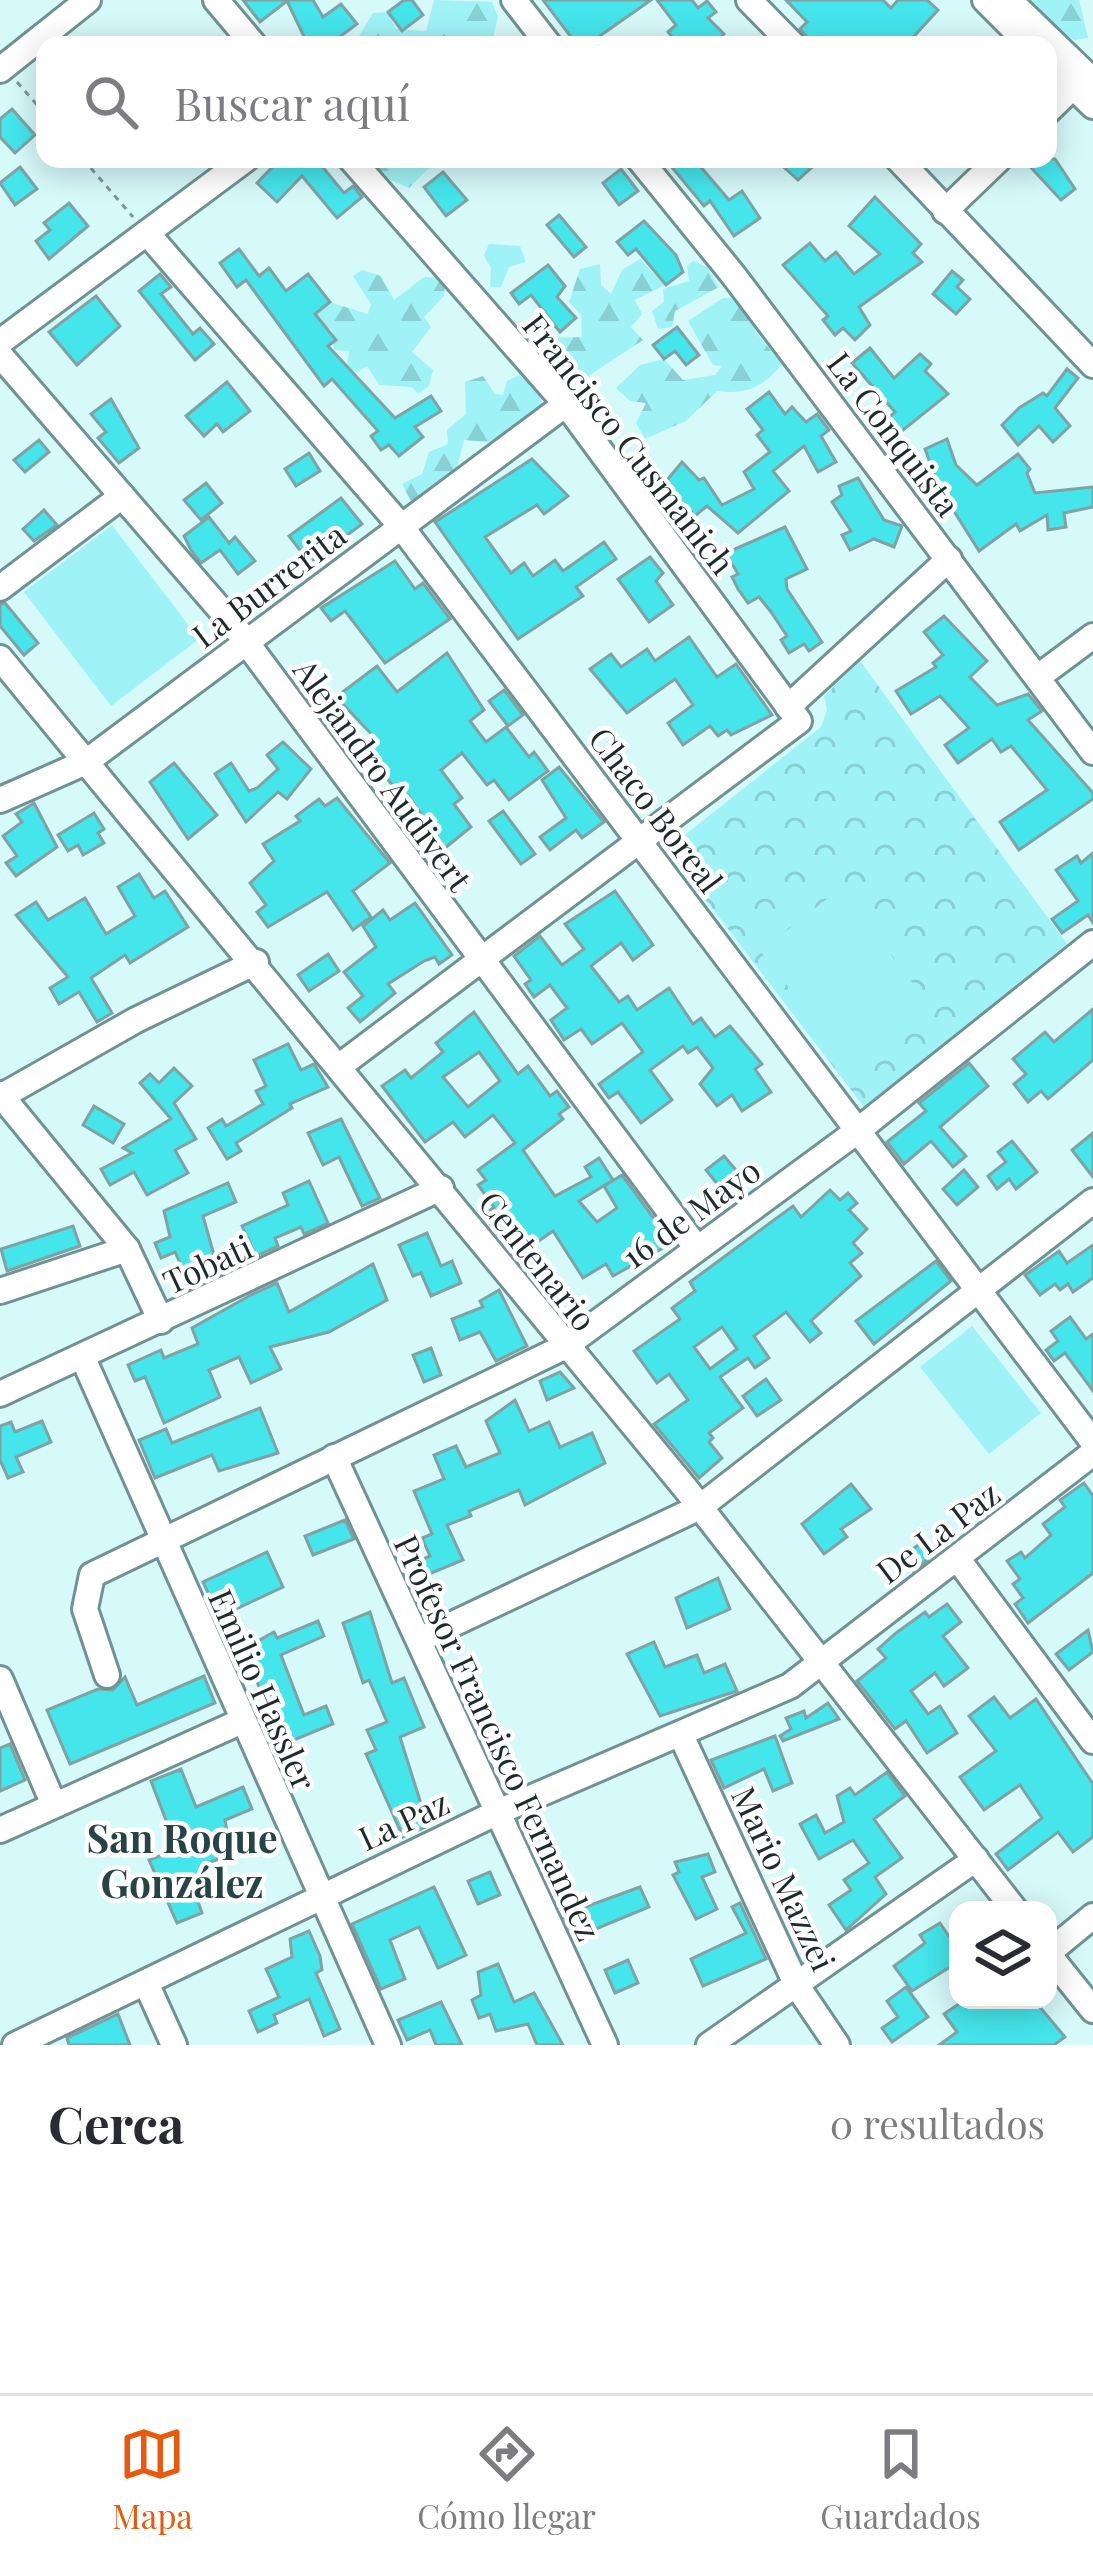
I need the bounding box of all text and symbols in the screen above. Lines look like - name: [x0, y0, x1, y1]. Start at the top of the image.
- search box: [36, 36, 1057, 168]
- icon: search: [78, 69, 144, 135]
- text: Buscar aquí: [174, 72, 410, 132]
- street label: Francisco Cusmanich: [514, 304, 746, 582]
- street label: La Conquista: [819, 342, 971, 524]
- street label: La Burrerita: [182, 512, 354, 656]
- street label: Alejandro Audivert: [284, 648, 484, 900]
- street label: Chaco Boreal: [580, 717, 734, 901]
- street label: 16 de Mayo: [612, 1147, 768, 1277]
- street label: Centenario: [471, 1181, 607, 1339]
- street label: Tobati: [155, 1223, 259, 1303]
- street label: De La Paz: [866, 1470, 1008, 1592]
- street label: Profesor Francisco Fernandez: [386, 1527, 612, 1947]
- street label: Emilio Hassler: [200, 1582, 328, 1797]
- street label: La Paz: [351, 1779, 455, 1859]
- street label: Mario Mazzei: [723, 1779, 847, 1977]
- district label: San Roque González: [86, 1811, 278, 1908]
- map controls: [949, 1901, 1057, 2009]
- button: layers: [949, 1901, 1057, 2009]
- text: Cerca: [48, 2089, 184, 2157]
- text: 0 resultados: [830, 2097, 1045, 2149]
- tab: Mapa: [112, 2421, 193, 2537]
- tab: Cómo llegar: [417, 2421, 596, 2537]
- tab: Guardados: [820, 2421, 981, 2537]

